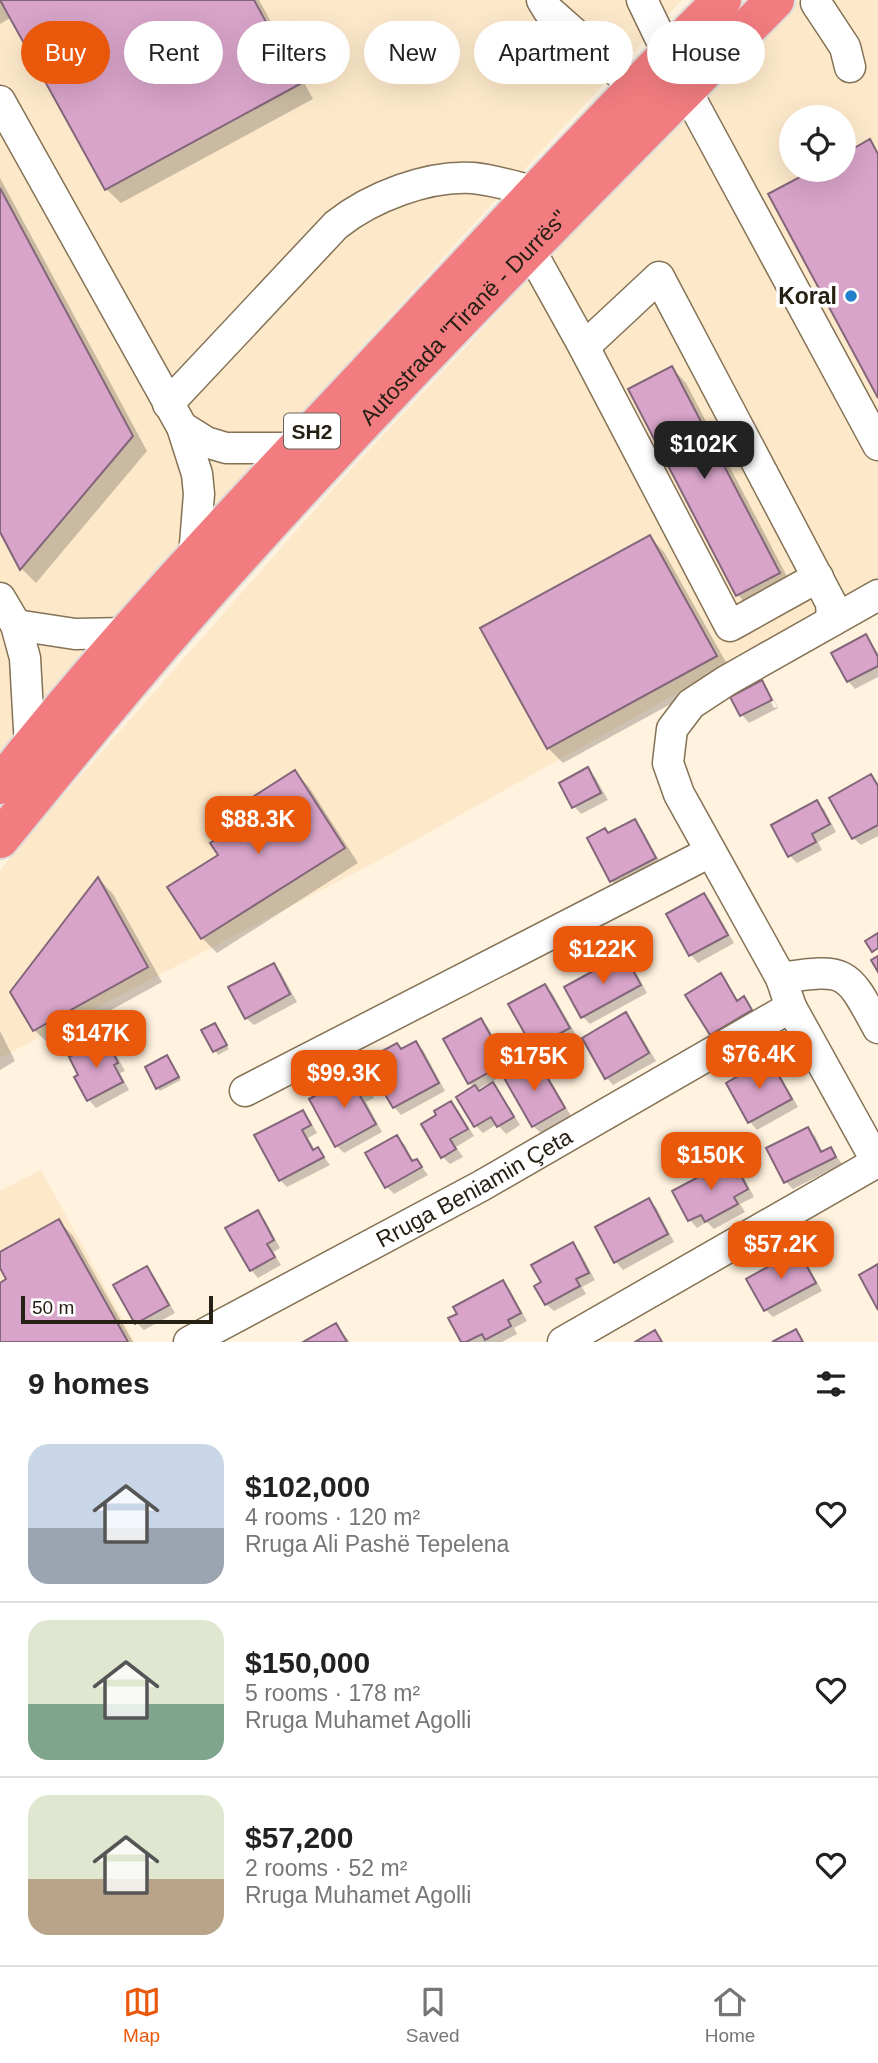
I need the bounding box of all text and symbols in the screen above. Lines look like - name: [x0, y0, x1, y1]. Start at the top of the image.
- chip: Buy: [21, 21, 110, 84]
- chip: Rent: [124, 21, 223, 84]
- chip: Filters: [237, 21, 350, 84]
- chip: New: [364, 21, 460, 84]
- chip: Apartment: [474, 21, 633, 84]
- chip: House: [647, 21, 765, 84]
- map controls: [779, 105, 856, 182]
- button: locate: [779, 105, 856, 182]
- street label: Autostrada "Tiranë - Durrës": [354, 205, 573, 430]
- place label: Koral: [778, 283, 837, 309]
- marker: Koral: [843, 288, 859, 304]
- road number: SH2: [284, 414, 340, 448]
- pin: $102K: [655, 421, 753, 481]
- text: $102K: [670, 431, 738, 457]
- pin: $88.3K: [201, 796, 315, 856]
- text: $88.3K: [221, 806, 295, 832]
- pin: $122K: [554, 926, 652, 986]
- text: $122K: [569, 936, 637, 962]
- pin: $147K: [47, 1010, 145, 1070]
- text: $147K: [62, 1020, 130, 1046]
- pin: $76.4K: [702, 1032, 816, 1091]
- pin: $175K: [485, 1034, 583, 1093]
- text: $76.4K: [722, 1041, 796, 1067]
- text: $175K: [500, 1043, 568, 1069]
- pin: $99.3K: [287, 1050, 401, 1110]
- text: $99.3K: [307, 1060, 381, 1086]
- street label: Rruga Beniamin Çeta: [372, 1123, 577, 1253]
- pin: $150K: [662, 1132, 760, 1192]
- text: $150K: [677, 1142, 745, 1168]
- pin: $57.2K: [724, 1222, 838, 1281]
- text: $57.2K: [744, 1231, 818, 1257]
- scale bar: [21, 1293, 214, 1325]
- text: 50 m: [32, 1297, 74, 1318]
- icon: filters: [812, 1365, 850, 1403]
- text: 9 homes: [28, 1367, 150, 1400]
- text: $102,000: [245, 1470, 370, 1503]
- icon: home: [84, 1472, 168, 1556]
- icon: heart: [812, 1495, 850, 1533]
- text: 4 rooms · 120 m²: [245, 1504, 420, 1530]
- text: Rruga Ali Pashë Tepelena: [245, 1531, 509, 1557]
- text: $150,000: [245, 1646, 370, 1679]
- icon: home: [84, 1648, 168, 1732]
- icon: heart: [812, 1671, 850, 1709]
- text: 5 rooms · 178 m²: [245, 1680, 420, 1706]
- text: Rruga Muhamet Agolli: [245, 1707, 471, 1733]
- text: $57,200: [245, 1821, 353, 1854]
- icon: home: [84, 1823, 168, 1907]
- icon: heart: [812, 1846, 850, 1884]
- text: 2 rooms · 52 m²: [245, 1855, 407, 1881]
- text: Rruga Muhamet Agolli: [245, 1882, 471, 1908]
- tab: Map: [123, 1983, 161, 2047]
- tab: Saved: [406, 1983, 460, 2047]
- tab: Home: [705, 1983, 755, 2047]

